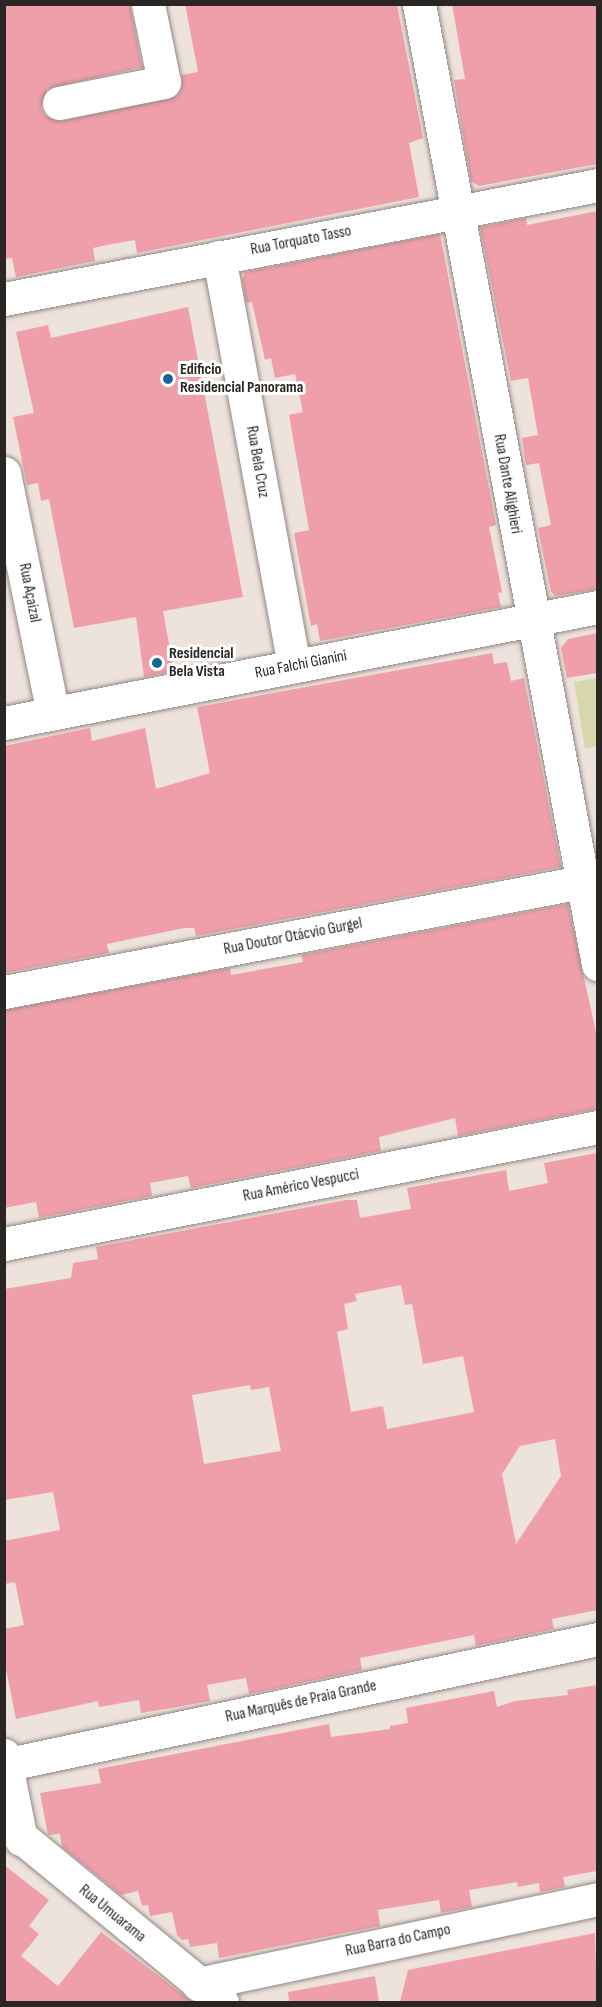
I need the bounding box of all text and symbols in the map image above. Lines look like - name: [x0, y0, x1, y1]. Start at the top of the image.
- street label: Rua Torquato Tasso: [249, 222, 353, 260]
- place label: Edificio Residencial Panorama: [180, 360, 303, 398]
- marker: Edificio Residencial Panorama: [161, 372, 175, 386]
- street label: Rua Bela Cruz: [241, 425, 273, 499]
- street label: Rua Dante Alighieri: [489, 433, 525, 535]
- street label: Rua Açaizal: [14, 562, 44, 624]
- place label: Residencial Bela Vista: [169, 644, 234, 682]
- street label: Rua Falchi Gianini: [253, 647, 349, 683]
- marker: Residencial Bela Vista: [150, 656, 164, 670]
- street label: Rua Doutor Otácvio Gurgel: [222, 914, 364, 960]
- street label: Rua Américo Vespucci: [241, 1165, 361, 1207]
- street label: Rua Marquês de Praia Grande: [224, 1677, 378, 1727]
- street label: Rua Umuarama: [75, 1881, 149, 1947]
- street label: Rua Barra do Campo: [344, 1921, 452, 1961]

